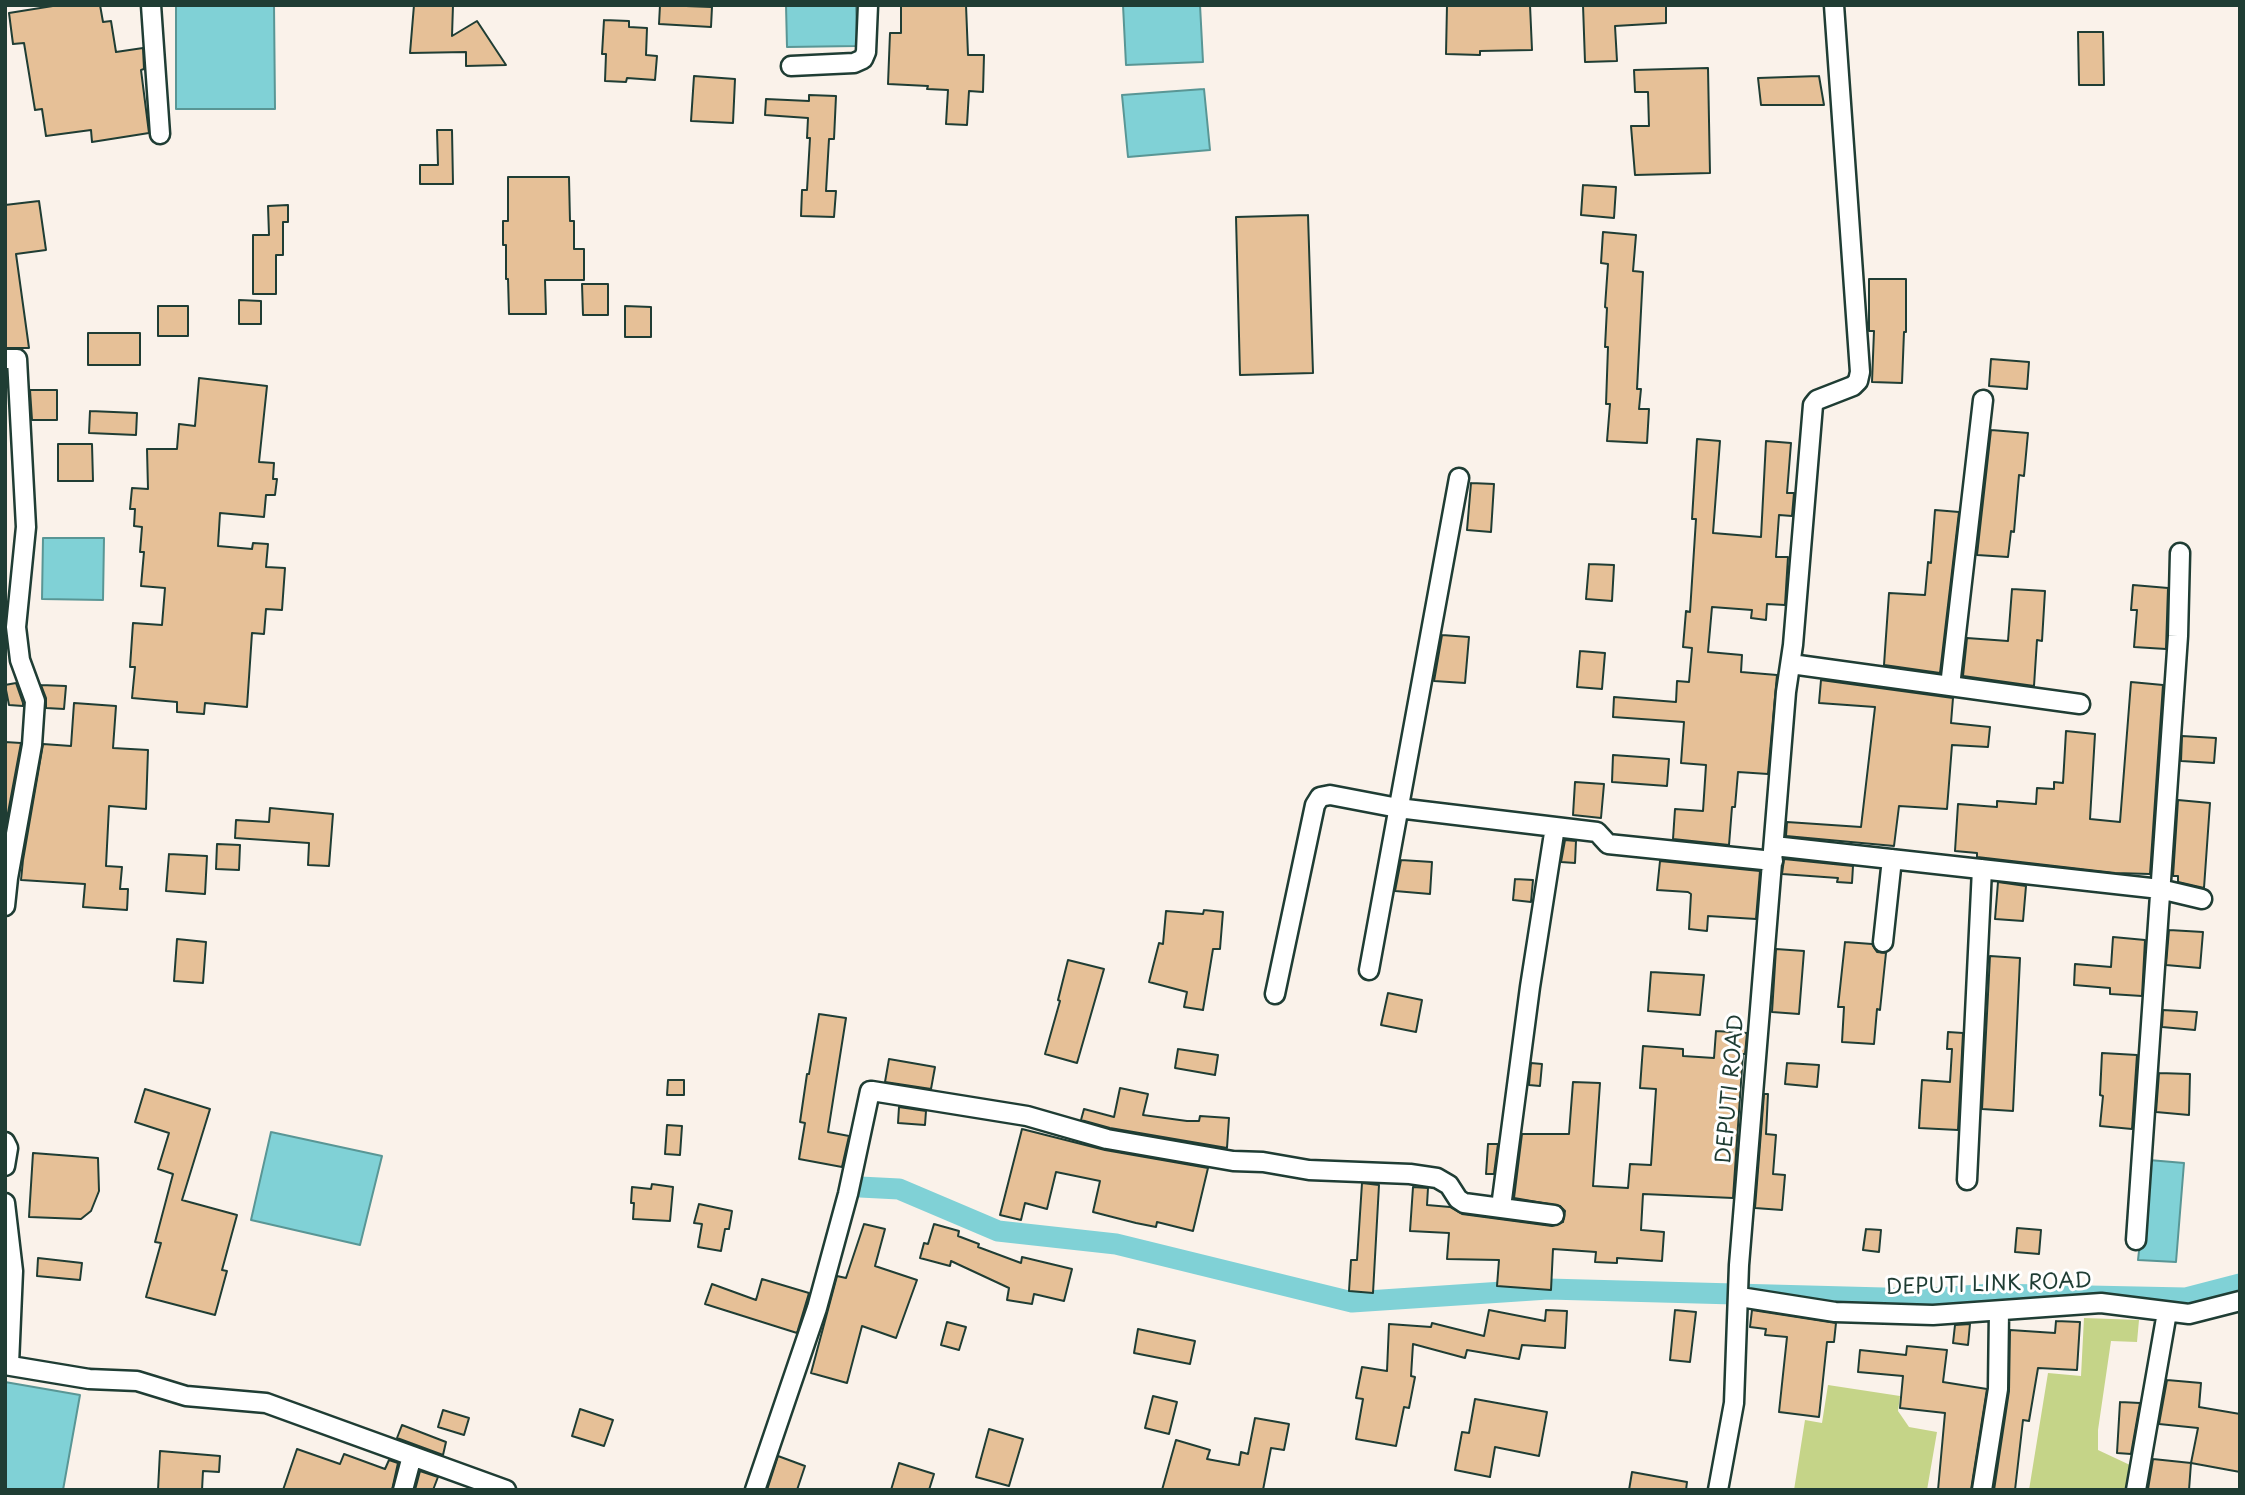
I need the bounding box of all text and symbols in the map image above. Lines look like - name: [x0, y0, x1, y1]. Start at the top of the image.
- street label: DEPUTI ROAD: [1712, 1013, 1750, 1165]
- street label: DEPUTI LINK ROAD: [1886, 1269, 2092, 1301]

